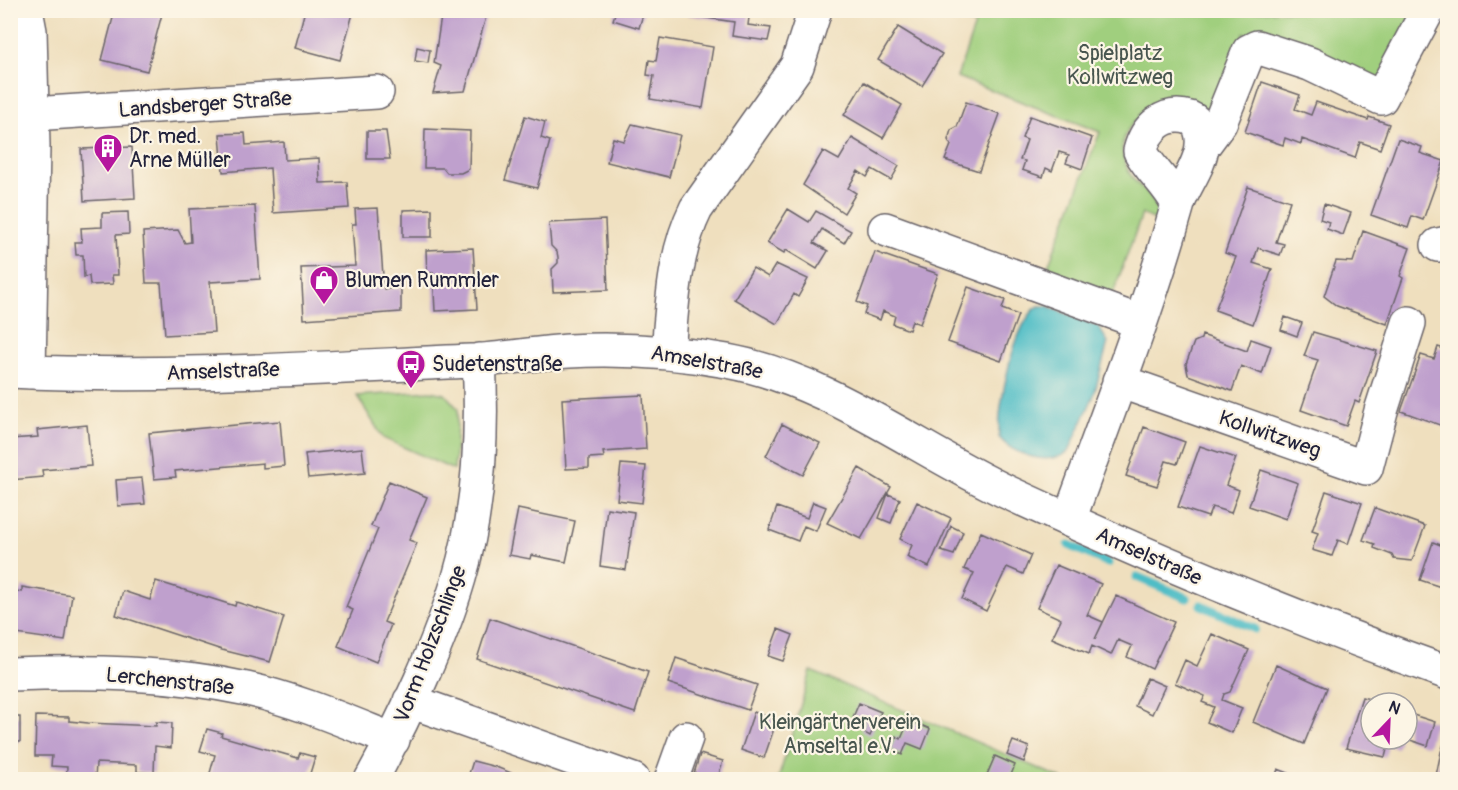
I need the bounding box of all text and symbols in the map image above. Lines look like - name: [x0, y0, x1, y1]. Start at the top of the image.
- park label: Spielplatz Kollwitzweg: [1067, 40, 1173, 91]
- street label: Landsberger Straße: [118, 85, 293, 124]
- place label: Dr. med. Arne Müller: [129, 123, 231, 174]
- building icon: Dr. med. Arne Müller: [92, 132, 124, 174]
- shop icon: Blumen Rummler: [308, 264, 340, 306]
- place label: Blumen Rummler: [345, 267, 500, 294]
- street label: Amselstraße: [649, 339, 766, 386]
- bus stop icon: Sudetenstraße: [395, 348, 427, 390]
- place label: Sudetenstraße: [432, 351, 563, 378]
- street label: Amselstraße: [166, 356, 281, 387]
- street label: Kollwitzweg: [1215, 404, 1325, 465]
- street label: Amselstraße: [1092, 521, 1207, 592]
- street label: Vorm Holzschlinge: [388, 561, 473, 727]
- street label: Lerchenstraße: [105, 661, 236, 702]
- north arrow: [1359, 691, 1419, 751]
- text: N: [1386, 697, 1404, 720]
- park label: Kleingärtnerverein Amseltal e.V.: [759, 709, 921, 760]

